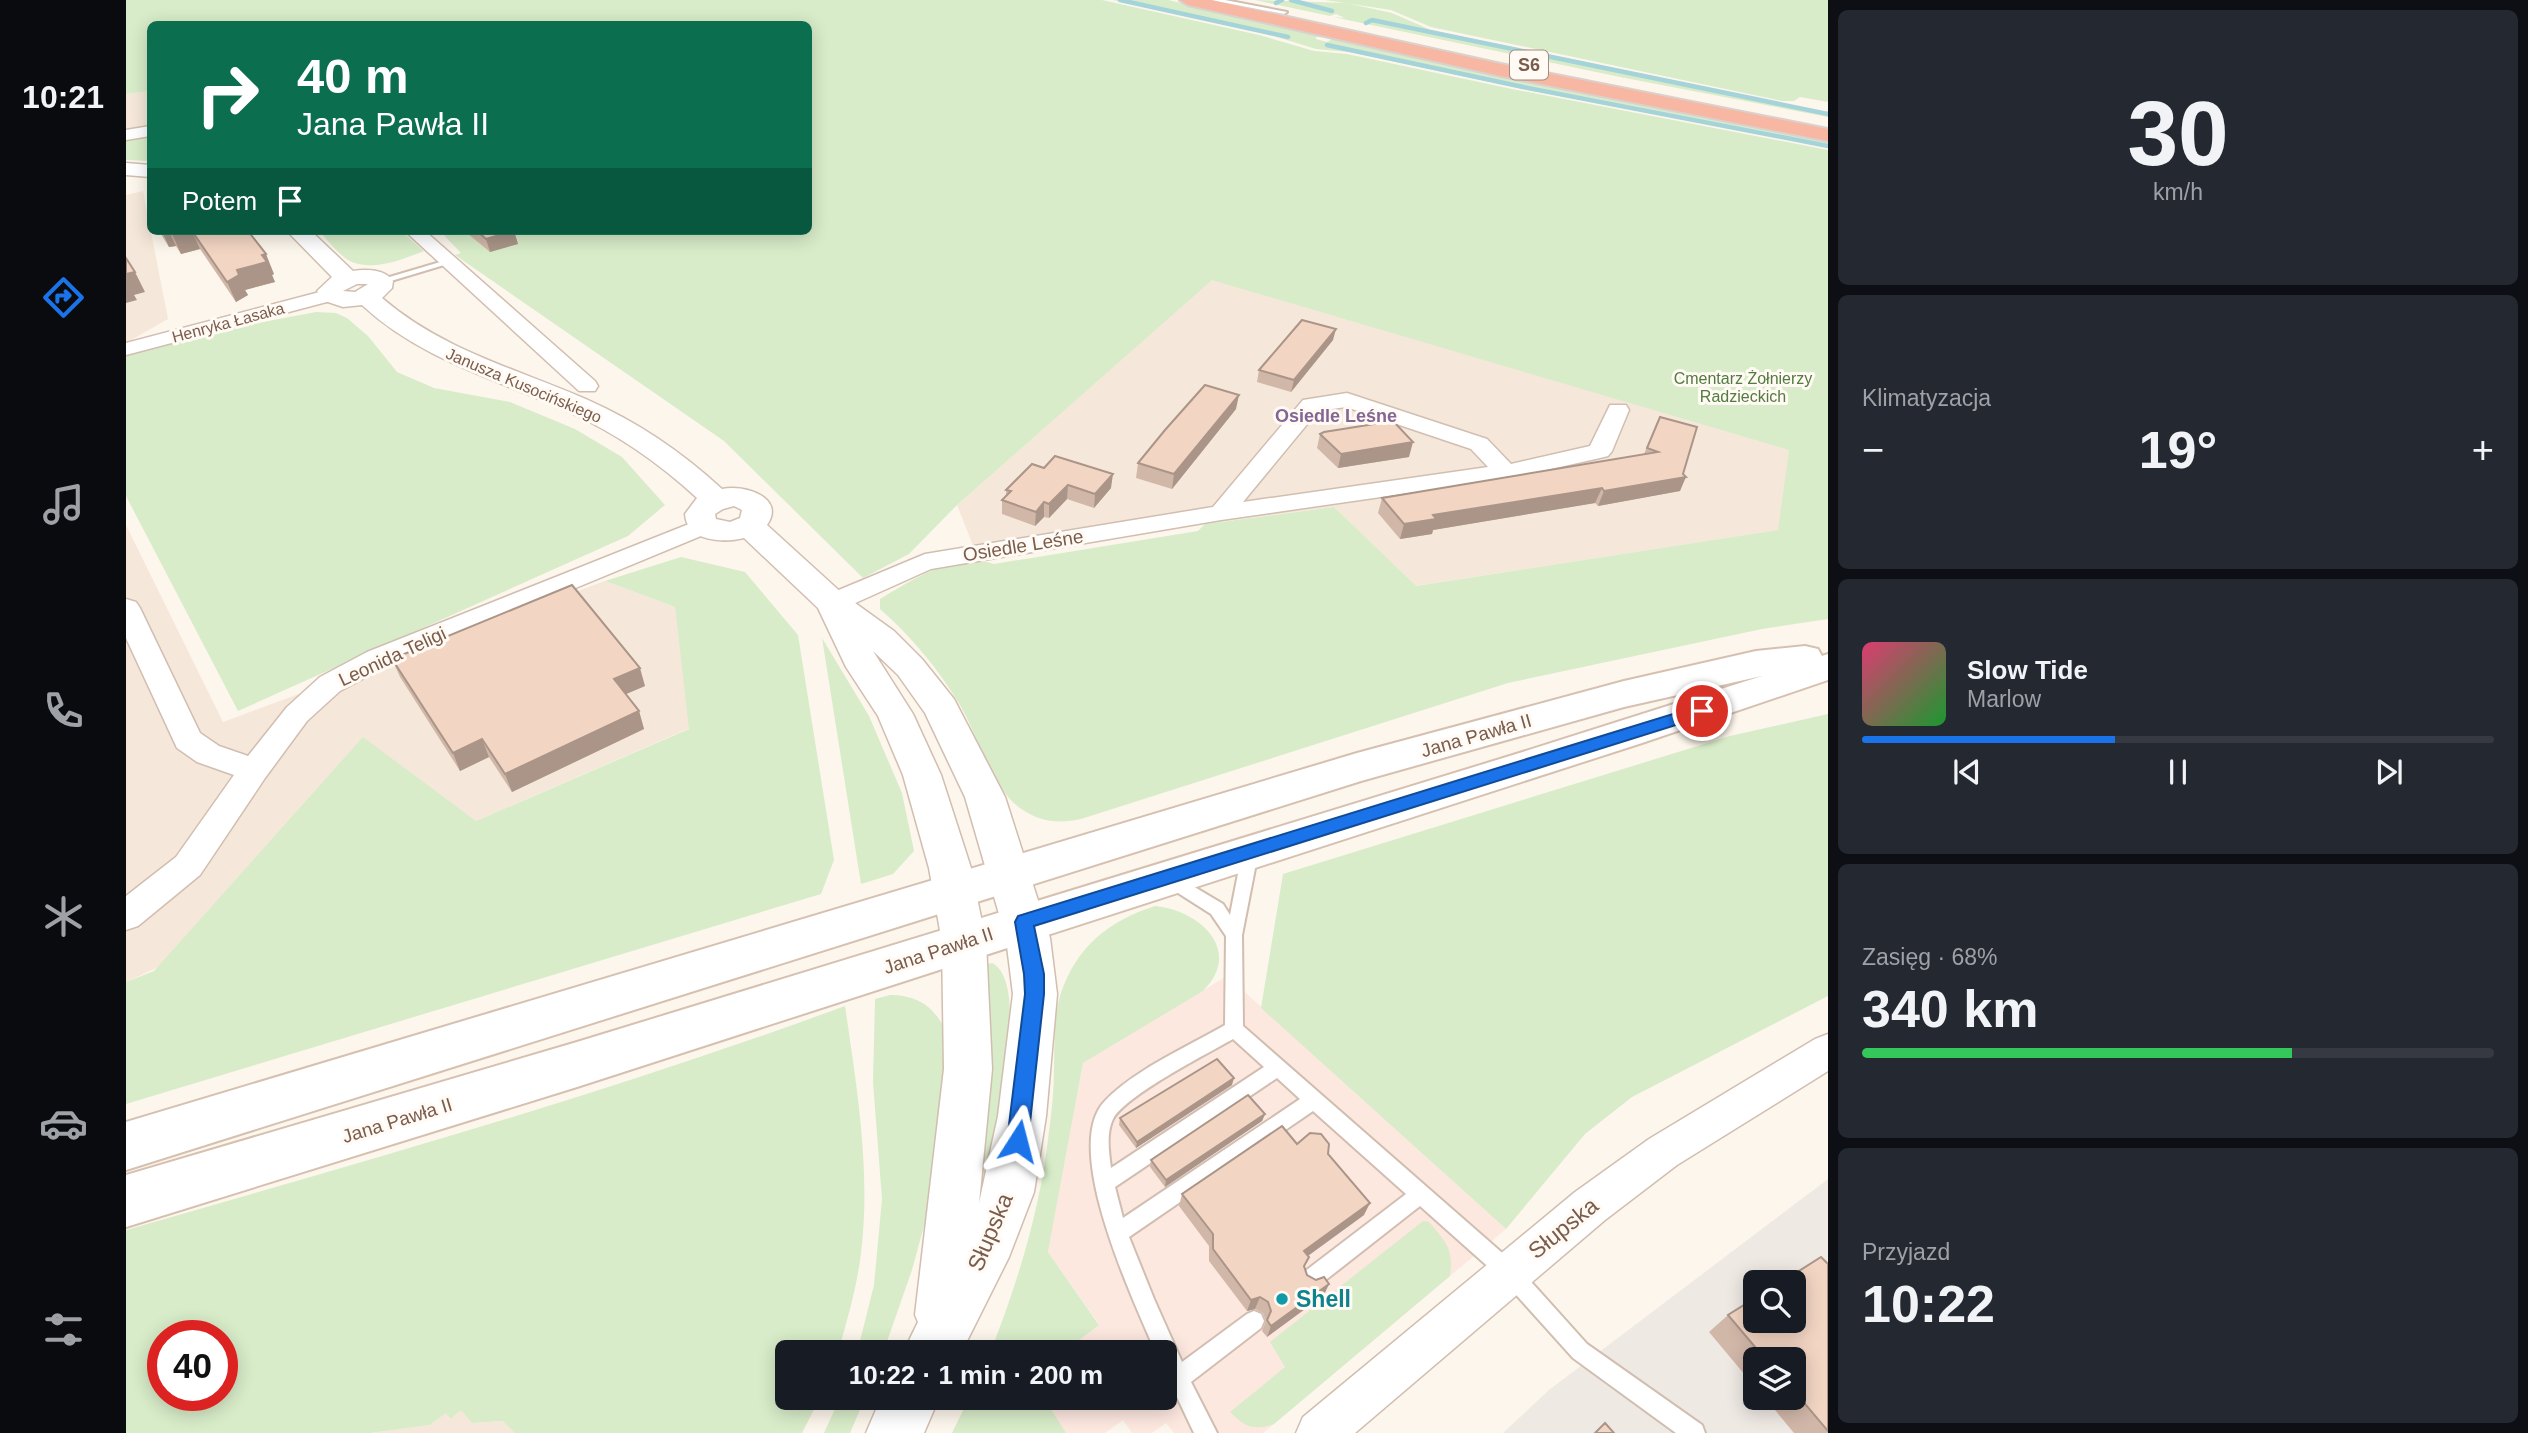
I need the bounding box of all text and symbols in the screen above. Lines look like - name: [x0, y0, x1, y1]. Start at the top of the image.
- icon: right: [182, 49, 273, 140]
- text: 40 m: [297, 49, 409, 103]
- road number: S6: [1510, 51, 1548, 80]
- text: 10:21: [22, 79, 104, 115]
- text: 30: [2127, 83, 2229, 184]
- text: Jana Pawła II: [297, 106, 489, 142]
- text: km/h: [2153, 179, 2203, 205]
- icon: arrive: [271, 182, 309, 220]
- text: Potem: [182, 186, 257, 216]
- icon: directions: [39, 273, 88, 322]
- street label: Henryka Łasaka: [170, 299, 286, 346]
- street label: Janusza Kusocińskiego: [444, 345, 604, 426]
- park label: Cmentarz Żołnierzy Radzieckich: [1674, 369, 1812, 405]
- text: Klimatyzacja: [1862, 385, 1991, 411]
- district label: Osiedle Leśne: [1275, 406, 1397, 426]
- text: 19°: [2139, 421, 2217, 479]
- text: −: [1862, 429, 1884, 471]
- text: +: [2472, 429, 2494, 471]
- icon: music: [39, 480, 88, 529]
- street label: Osiedle Leśne: [961, 526, 1085, 565]
- street label: Leonida Teligi: [335, 622, 449, 690]
- text: Slow Tide: [1967, 655, 2088, 685]
- pin: [1672, 681, 1732, 741]
- icon: phone: [39, 686, 88, 735]
- text: Marlow: [1967, 686, 2041, 712]
- icon: arrive: [1683, 692, 1721, 730]
- street label: Jana Pawła II: [1418, 710, 1534, 761]
- icon: previous: [1948, 753, 1986, 791]
- icon: pause: [2159, 753, 2197, 791]
- icon: next: [2370, 753, 2408, 791]
- icon: climate: [39, 892, 88, 941]
- street label: Jana Pawła II: [881, 923, 996, 978]
- text: Zasięg · 68%: [1862, 944, 1998, 970]
- text: 340 km: [1862, 980, 2038, 1038]
- street label: Jana Pawła II: [340, 1094, 455, 1147]
- icon: car: [39, 1099, 88, 1148]
- position arrow: [981, 1104, 1055, 1178]
- street label: Słupska: [962, 1189, 1018, 1275]
- street label: Słupska: [1523, 1192, 1603, 1264]
- text: Przyjazd: [1862, 1239, 1950, 1265]
- map controls: [1743, 1270, 1806, 1410]
- button: search: [1743, 1270, 1806, 1333]
- text: 10:22: [1862, 1275, 1995, 1333]
- place label: Shell: [1296, 1286, 1351, 1312]
- marker: Shell: [1274, 1291, 1290, 1307]
- icon: filters: [39, 1305, 88, 1354]
- speed limit sign: 40: [147, 1320, 238, 1411]
- button: layers: [1743, 1347, 1806, 1410]
- text: 10:22 · 1 min · 200 m: [849, 1360, 1103, 1390]

